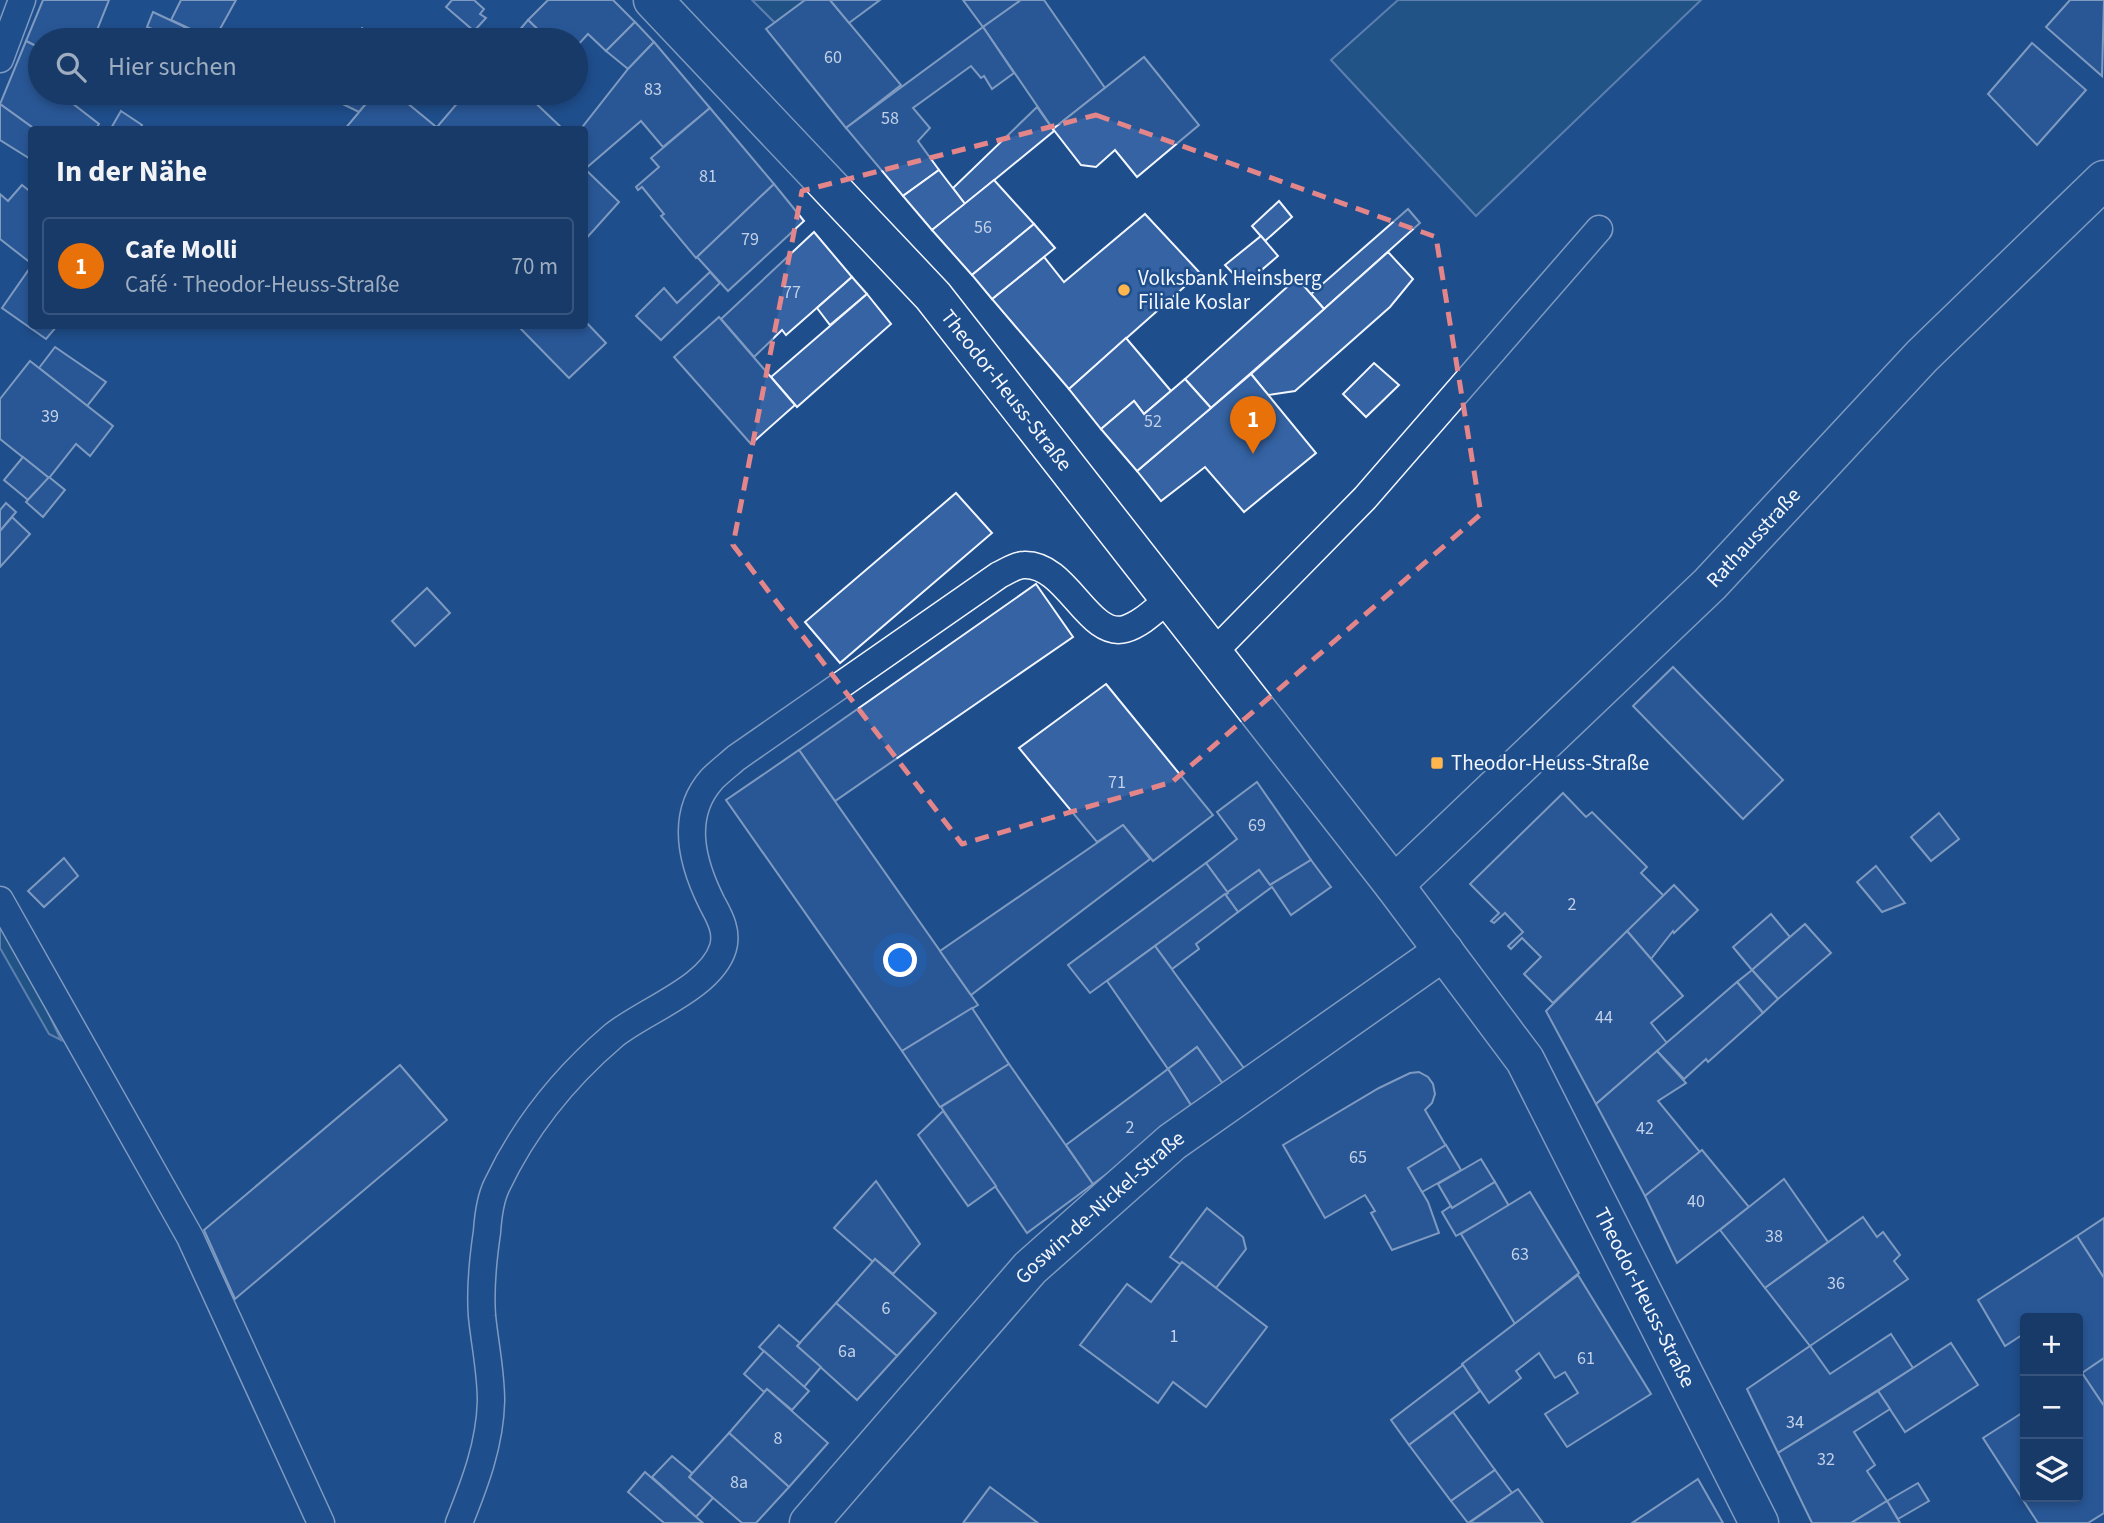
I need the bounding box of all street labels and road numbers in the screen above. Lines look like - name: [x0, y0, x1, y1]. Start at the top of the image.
- street label: Theodor-Heuss-Straße: [934, 303, 1080, 477]
- street label: Rathausstraße: [1699, 481, 1808, 594]
- street label: Goswin-de-Nickel-Straße: [1008, 1123, 1190, 1290]
- street label: Theodor-Heuss-Straße: [1587, 1202, 1703, 1393]

